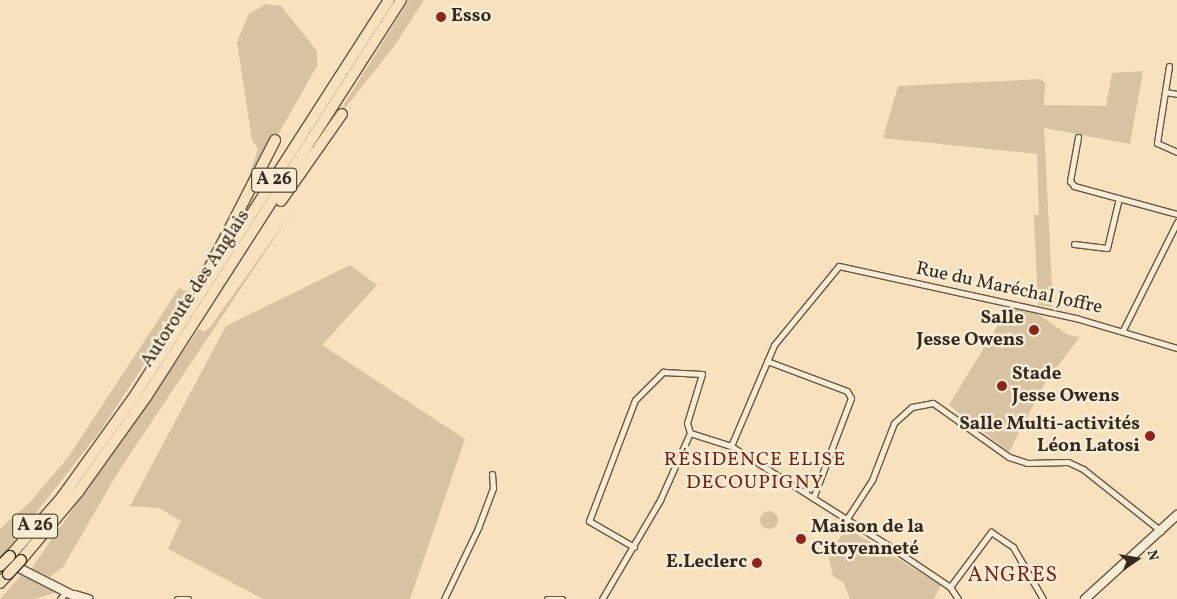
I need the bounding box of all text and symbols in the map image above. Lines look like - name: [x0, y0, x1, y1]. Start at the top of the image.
- place label: Esso: [451, 6, 491, 28]
- marker: Esso: [435, 11, 447, 23]
- road number: A 26: [250, 164, 298, 196]
- street label: Autoroute des Anglais: [136, 206, 256, 372]
- street label: Rue du Maréchal Joffre: [914, 258, 1104, 320]
- place label: Salle Jesse Owens: [917, 308, 1024, 352]
- marker: Salle Jesse Owens: [1028, 324, 1040, 336]
- place label: Stade Jesse Owens: [1012, 364, 1119, 408]
- marker: Stade Jesse Owens: [996, 380, 1008, 392]
- place label: Salle Multi-activités Léon Latosi: [959, 414, 1140, 458]
- marker: Salle Multi-activités Léon Latosi: [1144, 430, 1156, 442]
- district label: RÉSIDENCE ELISE DECOUPIGNY: [662, 449, 848, 496]
- road number: A 26: [11, 511, 59, 542]
- place label: Maison de la Citoyenneté: [811, 517, 924, 561]
- marker: Maison de la Citoyenneté: [795, 533, 807, 545]
- north arrow: [1112, 534, 1162, 584]
- text: N: [1142, 548, 1163, 563]
- place label: E.Leclerc: [666, 552, 747, 574]
- marker: E.Leclerc: [751, 557, 763, 569]
- district label: ANGRES: [967, 563, 1059, 589]

